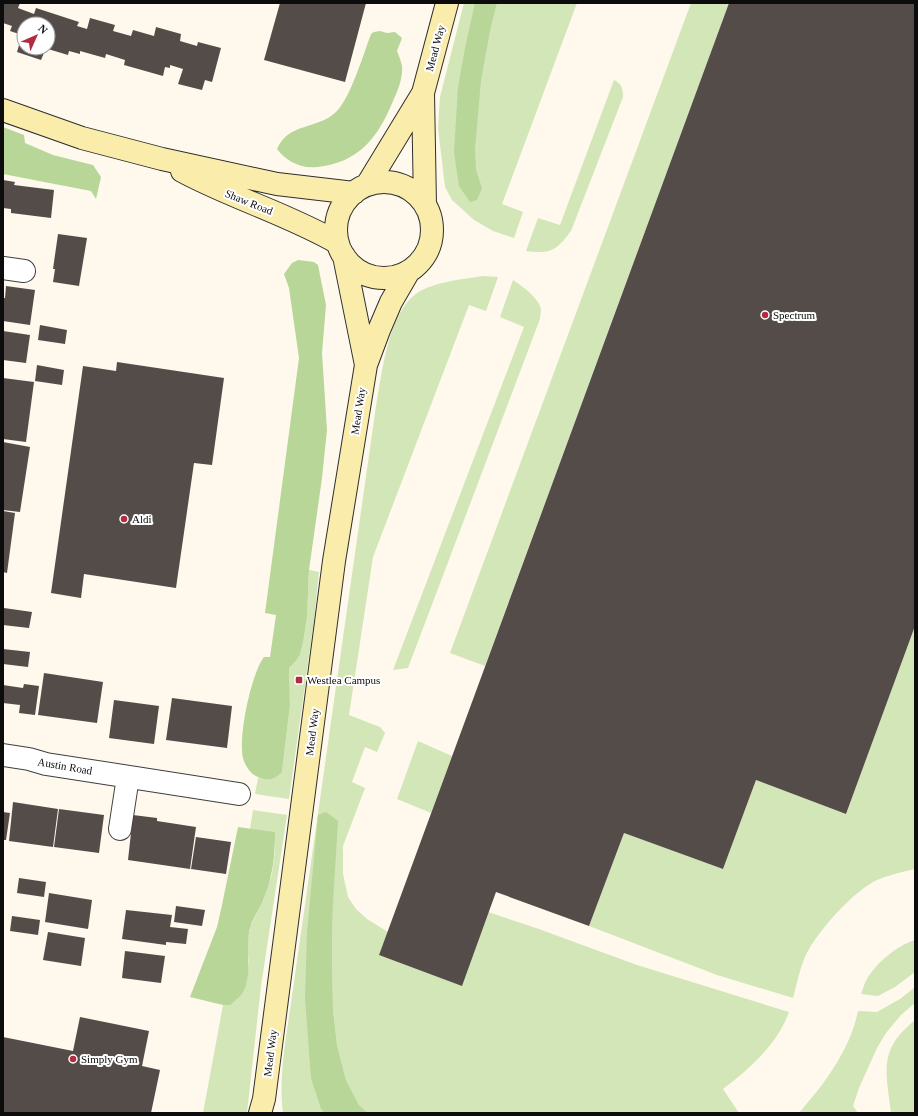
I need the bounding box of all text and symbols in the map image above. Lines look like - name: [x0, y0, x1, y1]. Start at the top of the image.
- north arrow: [16, 16, 56, 56]
- text: N: [36, 22, 50, 36]
- street label: Mead Way: [423, 23, 447, 72]
- street label: Shaw Road: [223, 187, 275, 217]
- place label: Spectrum: [773, 309, 816, 321]
- marker: Spectrum: [760, 310, 770, 320]
- street label: Mead Way: [348, 386, 368, 435]
- place label: Aldi: [132, 513, 152, 525]
- marker: Aldi: [119, 514, 129, 524]
- place label: Westlea Campus: [307, 674, 380, 686]
- marker: Westlea Campus: [294, 675, 304, 685]
- street label: Mead Way: [303, 707, 321, 756]
- street label: Austin Road: [37, 755, 94, 777]
- street label: Mead Way: [261, 1028, 279, 1077]
- place label: Simply Gym: [81, 1053, 138, 1065]
- marker: Simply Gym: [68, 1054, 78, 1064]

